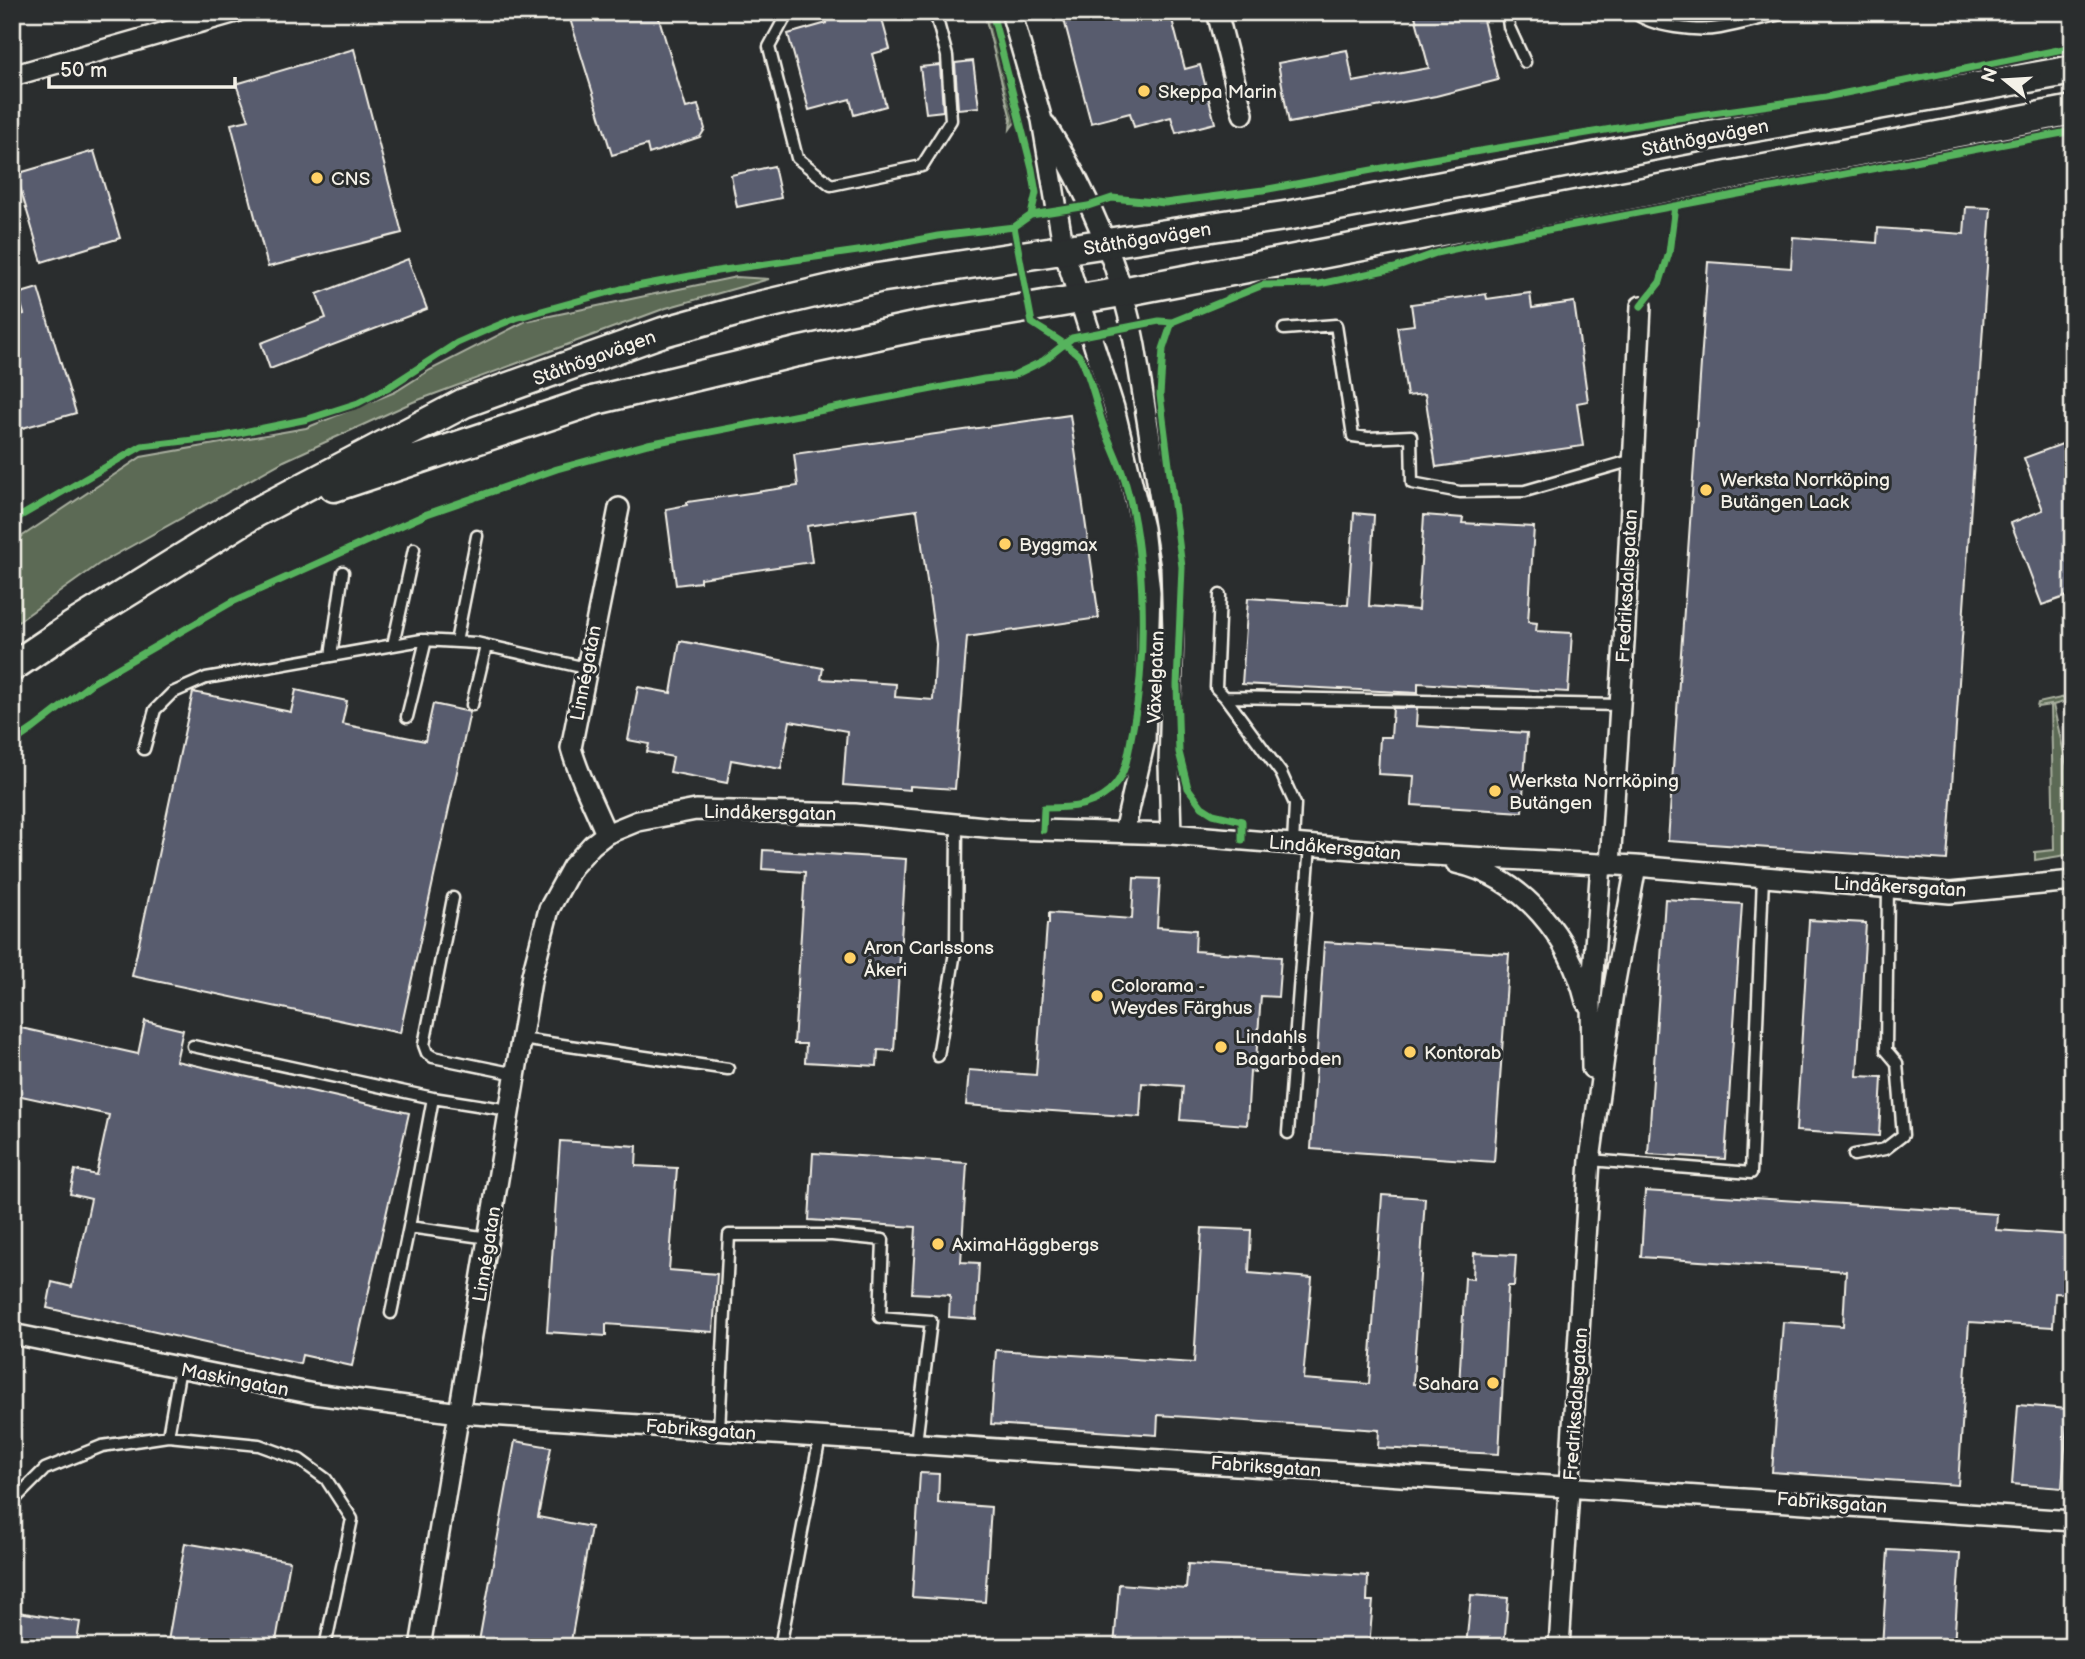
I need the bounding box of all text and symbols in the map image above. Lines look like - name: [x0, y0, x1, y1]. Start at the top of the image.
- scale bar: [49, 46, 234, 90]
- north arrow: [1969, 46, 2039, 116]
- text: 50 m: [60, 58, 107, 83]
- text: N: [1977, 65, 2003, 86]
- place label: Skeppa Marin: [1158, 81, 1277, 104]
- marker: Skeppa Marin: [1136, 83, 1152, 99]
- street label: Ståthögavägen: [1640, 115, 1771, 162]
- place label: CNS: [331, 168, 370, 191]
- marker: CNS: [309, 170, 325, 186]
- street label: Ståthögavägen: [1082, 218, 1213, 261]
- street label: Ståthögavägen: [530, 326, 659, 391]
- place label: Werksta Norrköping Butängen Lack: [1720, 469, 1890, 514]
- marker: Werksta Norrköping Butängen Lack: [1698, 482, 1714, 498]
- street label: Fredriksdalsgatan: [1612, 509, 1643, 663]
- place label: Byggmax: [1019, 534, 1098, 557]
- marker: Byggmax: [997, 536, 1013, 552]
- street label: Linnégatan: [566, 624, 607, 723]
- street label: Växelgatan: [1143, 630, 1170, 724]
- place label: Werksta Norrköping Butängen: [1509, 770, 1679, 815]
- marker: Werksta Norrköping Butängen: [1487, 783, 1503, 799]
- street label: Lindåkersgatan: [703, 801, 837, 826]
- street label: Lindåkersgatan: [1268, 831, 1402, 866]
- street label: Lindåkersgatan: [1833, 873, 1967, 902]
- place label: Aron Carlssons Åkeri: [864, 937, 994, 982]
- marker: Aron Carlssons Åkeri: [842, 950, 858, 966]
- place label: Colorama - Weydes Färghus: [1111, 975, 1252, 1020]
- marker: Colorama - Weydes Färghus: [1089, 988, 1105, 1004]
- place label: Lindahls Bagarboden: [1235, 1026, 1342, 1071]
- marker: Lindahls Bagarboden: [1213, 1039, 1229, 1055]
- place label: Kontorab: [1424, 1042, 1502, 1065]
- marker: Kontorab: [1402, 1044, 1418, 1060]
- street label: Linnégatan: [469, 1205, 506, 1304]
- place label: AximaHäggbergs: [952, 1234, 1099, 1257]
- marker: AximaHäggbergs: [930, 1236, 946, 1252]
- street label: Fredriksdalsgatan: [1560, 1327, 1593, 1482]
- street label: Maskingatan: [179, 1359, 291, 1402]
- place label: Sahara: [1418, 1373, 1479, 1396]
- marker: Sahara: [1485, 1375, 1501, 1391]
- street label: Fabriksgatan: [645, 1415, 757, 1446]
- street label: Fabriksgatan: [1210, 1452, 1322, 1483]
- street label: Fabriksgatan: [1776, 1488, 1888, 1519]

